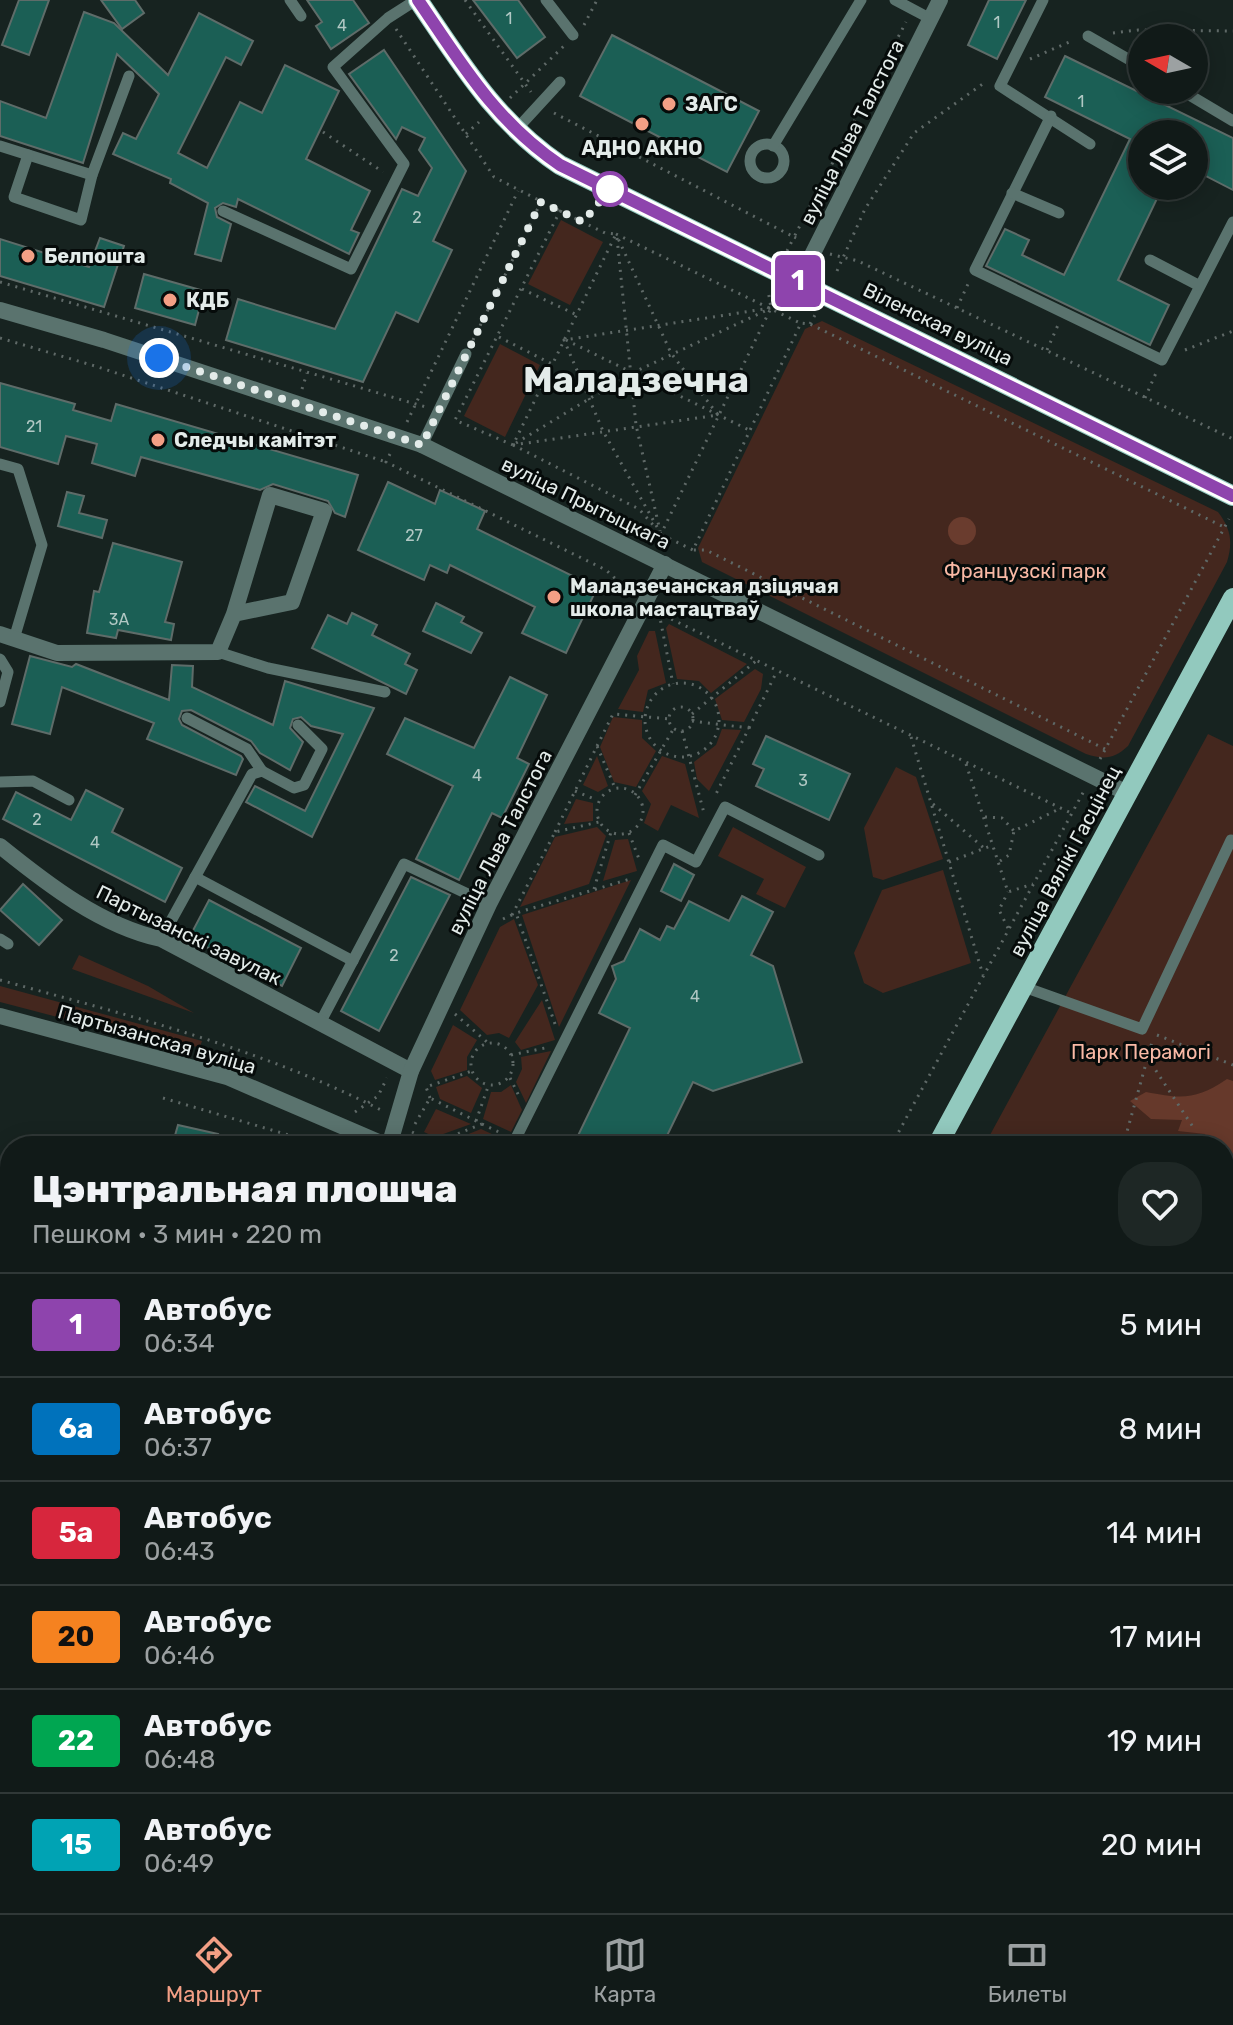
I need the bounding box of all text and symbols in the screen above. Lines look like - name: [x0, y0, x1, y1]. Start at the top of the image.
- house number: 1: [506, 9, 512, 28]
- house number: 1: [994, 13, 1000, 32]
- house number: 4: [337, 16, 347, 35]
- north arrow: [1128, 24, 1208, 104]
- map controls: [1128, 24, 1208, 200]
- street label: вуліца Льва Талстога: [795, 36, 909, 228]
- place label: ЗАГС: [685, 92, 738, 116]
- house number: 1: [1078, 92, 1084, 111]
- marker: ЗАГС: [660, 95, 678, 113]
- marker: АДНО АКНО: [633, 115, 651, 133]
- button: layers: [1128, 120, 1208, 200]
- place label: АДНО АКНО: [582, 136, 702, 160]
- unlabelled marker: [593, 172, 627, 206]
- house number: 2: [412, 208, 422, 227]
- place label: Белпошта: [44, 244, 146, 268]
- marker: Белпошта: [19, 247, 37, 265]
- line badge: 1: [772, 255, 824, 307]
- text: 1: [791, 264, 805, 297]
- street label: Віленская вуліца: [859, 277, 1017, 371]
- place label: КДБ: [186, 288, 229, 312]
- marker: КДБ: [161, 291, 179, 309]
- your location: [139, 338, 179, 378]
- district label: Маладзечна: [523, 358, 749, 401]
- house number: 21: [26, 417, 42, 436]
- place label: Следчы камітэт: [174, 428, 336, 452]
- marker: Следчы камітэт: [149, 431, 167, 449]
- street label: вуліца Прытыцкага: [498, 452, 674, 554]
- house number: 27: [405, 526, 423, 545]
- park label: Французскі парк: [944, 559, 1107, 583]
- place label: Маладзечанская дзіцячая школа мастацтваў: [570, 574, 839, 621]
- marker: Маладзечанская дзіцячая школа мастацтваў: [545, 588, 563, 606]
- house number: 3А: [109, 610, 129, 629]
- street label: вуліца Льва Талстога: [443, 746, 557, 938]
- street label: вуліца Вялікі Гасцінец: [1004, 761, 1126, 961]
- house number: 4: [472, 766, 482, 785]
- house number: 3: [798, 771, 808, 790]
- house number: 2: [32, 810, 42, 829]
- house number: 4: [90, 833, 100, 852]
- street label: Партызанскі завулак: [93, 880, 286, 990]
- house number: 2: [389, 946, 399, 965]
- house number: 4: [690, 987, 700, 1006]
- street label: Партызанская вуліца: [55, 999, 259, 1079]
- park label: Парк Перамогі: [1071, 1040, 1211, 1064]
- button: heart: [1118, 1162, 1202, 1246]
- text: Цэнтральная плошча: [32, 1166, 457, 1212]
- text: Пешком · 3 мин · 220 m: [32, 1219, 322, 1250]
- text: Автобус: [144, 1292, 272, 1328]
- text: 5 мин: [1120, 1307, 1202, 1343]
- text: 1: [69, 1308, 83, 1341]
- text: 06:34: [144, 1328, 215, 1359]
- text: Автобус: [144, 1396, 272, 1432]
- text: 8 мин: [1119, 1411, 1202, 1447]
- text: 6а: [59, 1412, 93, 1445]
- text: 06:37: [144, 1432, 212, 1463]
- text: Автобус: [144, 1500, 272, 1536]
- text: 14 мин: [1106, 1515, 1202, 1551]
- text: 5а: [59, 1516, 93, 1549]
- text: 06:43: [144, 1536, 215, 1567]
- text: Автобус: [144, 1604, 272, 1640]
- text: 17 мин: [1109, 1619, 1202, 1655]
- text: 20: [57, 1620, 95, 1653]
- text: 06:46: [144, 1640, 215, 1671]
- text: Автобус: [144, 1708, 272, 1744]
- text: 19 мин: [1107, 1723, 1202, 1759]
- text: 22: [58, 1724, 94, 1757]
- text: 06:48: [144, 1744, 216, 1775]
- text: Автобус: [144, 1812, 272, 1848]
- text: 20 мин: [1101, 1827, 1202, 1863]
- text: 15: [60, 1828, 92, 1861]
- text: 06:49: [144, 1848, 214, 1879]
- tab: Маршрут: [166, 1933, 262, 2008]
- tab: Карта: [593, 1933, 656, 2008]
- tab: Билеты: [988, 1933, 1067, 2008]

